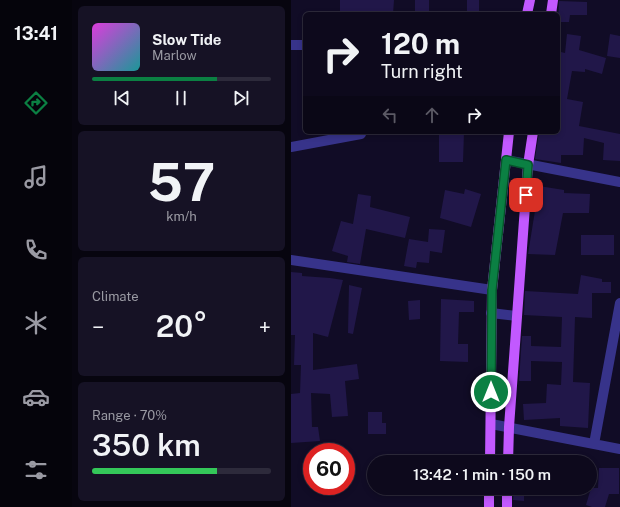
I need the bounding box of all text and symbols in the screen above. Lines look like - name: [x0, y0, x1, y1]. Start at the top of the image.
- text: 13:41: [14, 23, 58, 44]
- text: 120 m: [381, 27, 460, 60]
- icon: right: [315, 28, 367, 80]
- text: Slow Tide: [152, 31, 221, 48]
- text: Marlow: [152, 48, 197, 63]
- text: Turn right: [381, 61, 463, 82]
- icon: previous: [111, 87, 133, 109]
- icon: pause: [170, 87, 192, 109]
- icon: next: [230, 87, 252, 109]
- icon: directions: [22, 89, 50, 117]
- icon: left: [379, 104, 401, 126]
- icon: ahead: [421, 104, 443, 126]
- icon: right: [463, 104, 485, 126]
- text: 57: [148, 152, 215, 213]
- icon: music: [22, 163, 50, 191]
- pin: [509, 178, 543, 212]
- icon: arrive: [515, 184, 537, 206]
- text: km/h: [166, 209, 197, 224]
- icon: phone: [22, 236, 50, 264]
- text: Climate: [92, 289, 139, 304]
- text: 20°: [156, 308, 207, 344]
- icon: climate: [22, 309, 50, 337]
- text: −: [92, 314, 104, 340]
- text: +: [259, 314, 271, 340]
- position arrow: [470, 371, 512, 413]
- icon: car: [22, 383, 50, 411]
- text: Range · 70%: [92, 408, 167, 423]
- text: 350 km: [92, 427, 201, 463]
- speed limit sign: 60: [303, 443, 355, 495]
- icon: filters: [22, 456, 50, 484]
- text: 13:42 · 1 min · 150 m: [413, 466, 551, 483]

